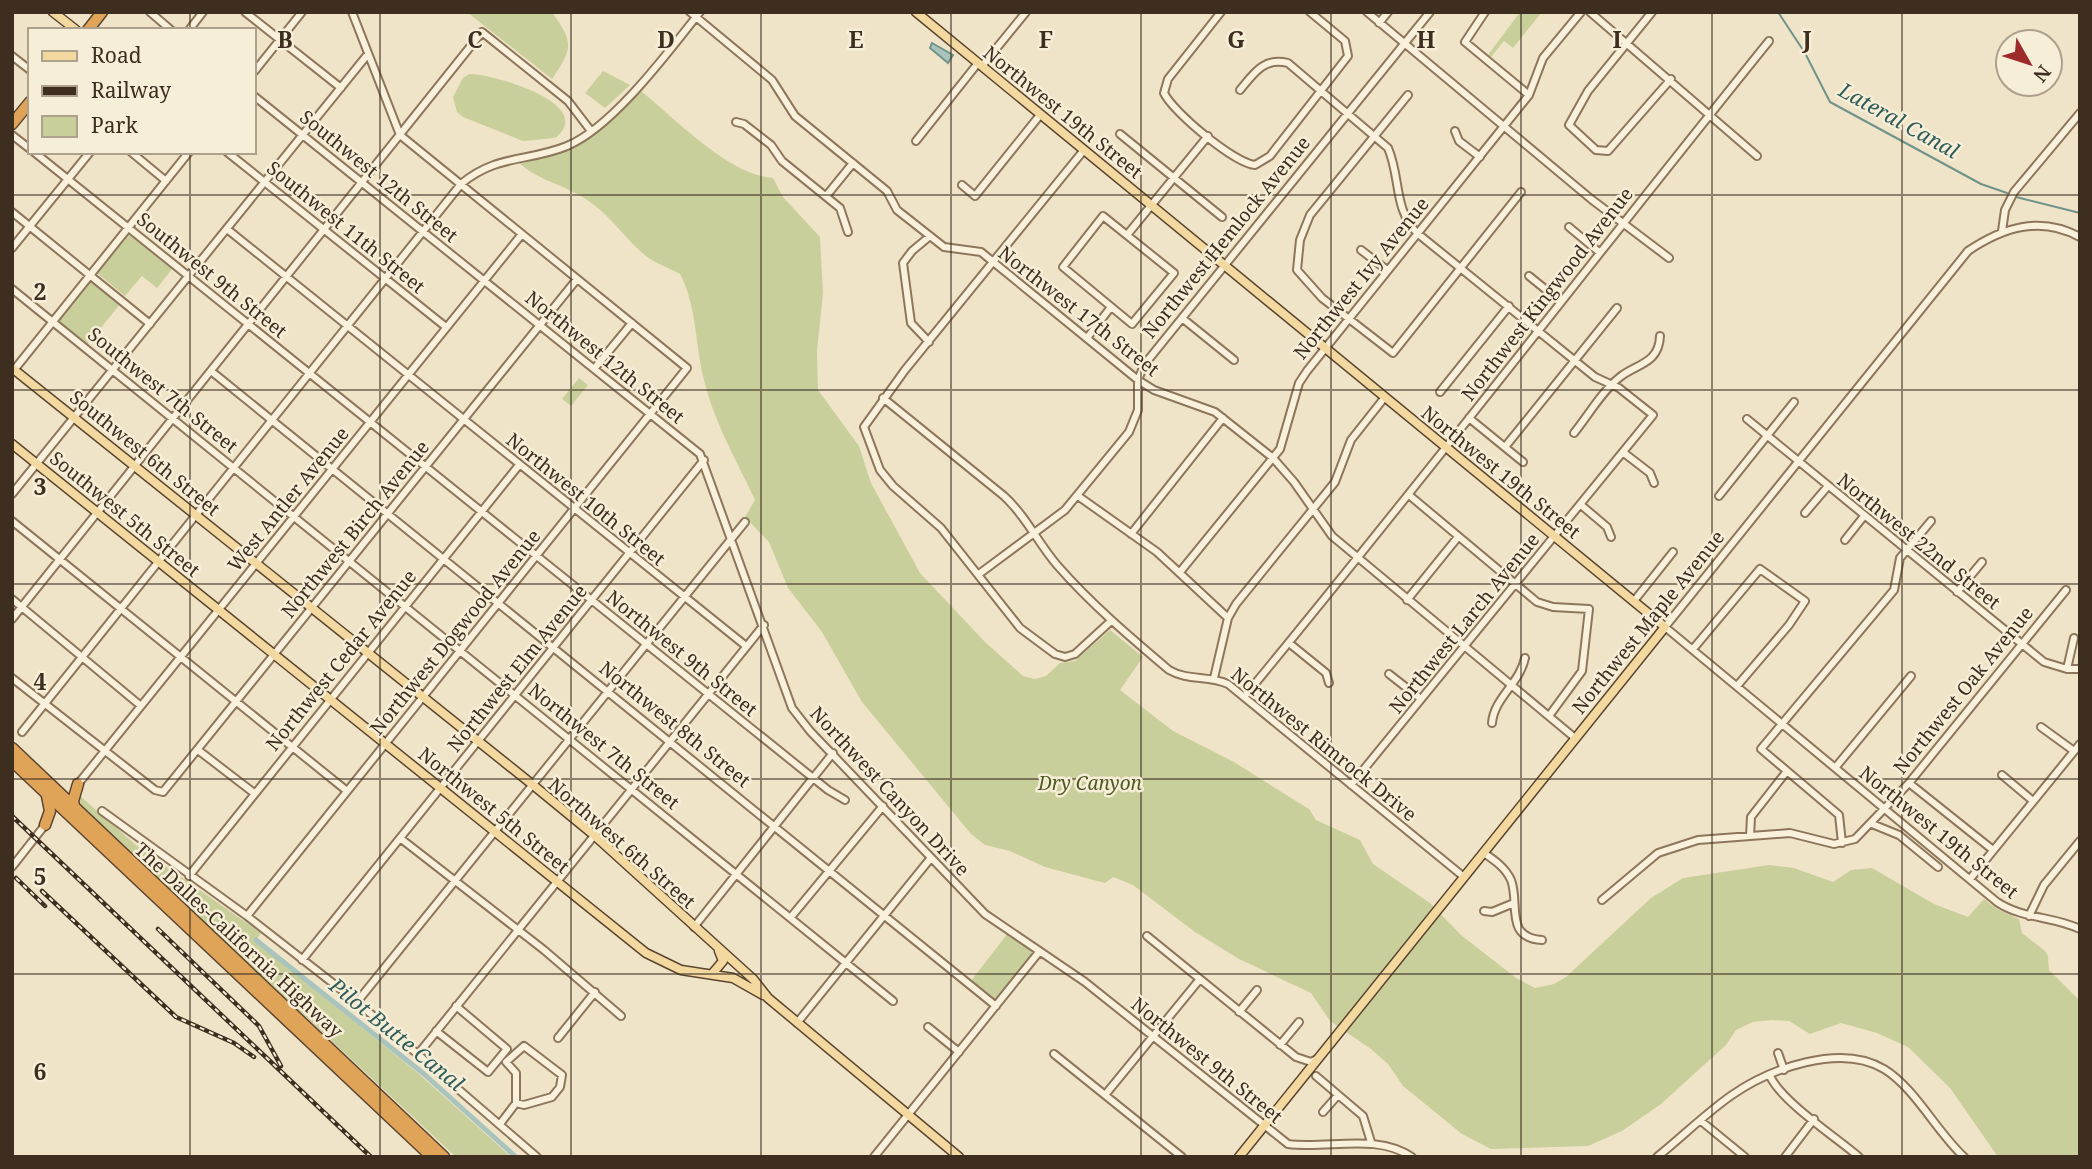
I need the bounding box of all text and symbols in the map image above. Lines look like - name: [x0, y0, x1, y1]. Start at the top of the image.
- text: B: [277, 23, 293, 55]
- text: C: [467, 23, 483, 55]
- text: D: [657, 23, 675, 55]
- text: E: [848, 23, 864, 55]
- text: F: [1039, 23, 1053, 55]
- text: G: [1227, 23, 1245, 55]
- text: H: [1417, 23, 1436, 55]
- text: I: [1612, 23, 1622, 55]
- text: J: [1801, 23, 1812, 55]
- legend: [28, 28, 256, 154]
- north arrow: [1994, 28, 2064, 98]
- street label: Northwest 19th Street: [978, 40, 1148, 185]
- text: Road: [91, 41, 142, 69]
- text: N: [2027, 60, 2057, 88]
- water label: Lateral Canal: [1833, 75, 1965, 165]
- text: Railway: [91, 76, 171, 104]
- street label: Southwest 12th Street: [294, 104, 464, 248]
- text: Park: [91, 111, 138, 139]
- street label: Northwest Hemlock Avenue: [1136, 130, 1316, 344]
- street label: Southwest 11th Street: [261, 155, 431, 299]
- street label: Northwest Kingwood Avenue: [1455, 182, 1639, 406]
- street label: Northwest Ivy Avenue: [1288, 192, 1434, 364]
- street label: Southwest 9th Street: [131, 206, 293, 344]
- street label: Northwest 17th Street: [993, 240, 1165, 382]
- text: 2: [34, 275, 47, 307]
- street label: Northwest 12th Street: [520, 285, 690, 430]
- street label: Southwest 7th Street: [82, 321, 244, 459]
- street label: Southwest 6th Street: [64, 384, 226, 522]
- street label: Northwest 19th Street: [1416, 400, 1586, 545]
- street label: West Antler Avenue: [221, 421, 355, 577]
- street label: Northwest 10th Street: [501, 427, 671, 572]
- street label: Northwest Birch Avenue: [275, 435, 435, 623]
- street label: Southwest 5th Street: [44, 445, 206, 583]
- street label: Northwest 22nd Street: [1832, 467, 2006, 615]
- text: 3: [34, 470, 47, 502]
- street label: Northwest Dogwood Avenue: [364, 524, 546, 740]
- street label: Northwest Maple Avenue: [1566, 525, 1730, 719]
- street label: Northwest Larch Avenue: [1383, 527, 1545, 719]
- street label: Northwest Cedar Avenue: [260, 564, 422, 756]
- street label: Northwest Elm Avenue: [441, 579, 593, 757]
- street label: Northwest 9th Street: [601, 584, 763, 722]
- street label: Northwest Oak Avenue: [1887, 601, 2039, 779]
- street label: Northwest 8th Street: [594, 655, 756, 793]
- street label: Northwest Rimrock Drive: [1226, 661, 1422, 827]
- text: 4: [34, 665, 47, 697]
- street label: Northwest 7th Street: [523, 677, 685, 815]
- street label: Northwest Canyon Drive: [804, 701, 976, 881]
- street label: Northwest 5th Street: [413, 741, 575, 879]
- street label: Northwest 19th Street: [1854, 760, 2024, 905]
- park label: Dry Canyon: [1037, 770, 1143, 796]
- street label: Northwest 6th Street: [543, 772, 701, 914]
- street label: The Dalles-California Highway: [129, 836, 349, 1044]
- text: 5: [34, 860, 47, 892]
- water label: Pilot Butte Canal: [323, 971, 470, 1097]
- street label: Northwest 9th Street: [1126, 991, 1288, 1129]
- text: 6: [34, 1055, 47, 1087]

